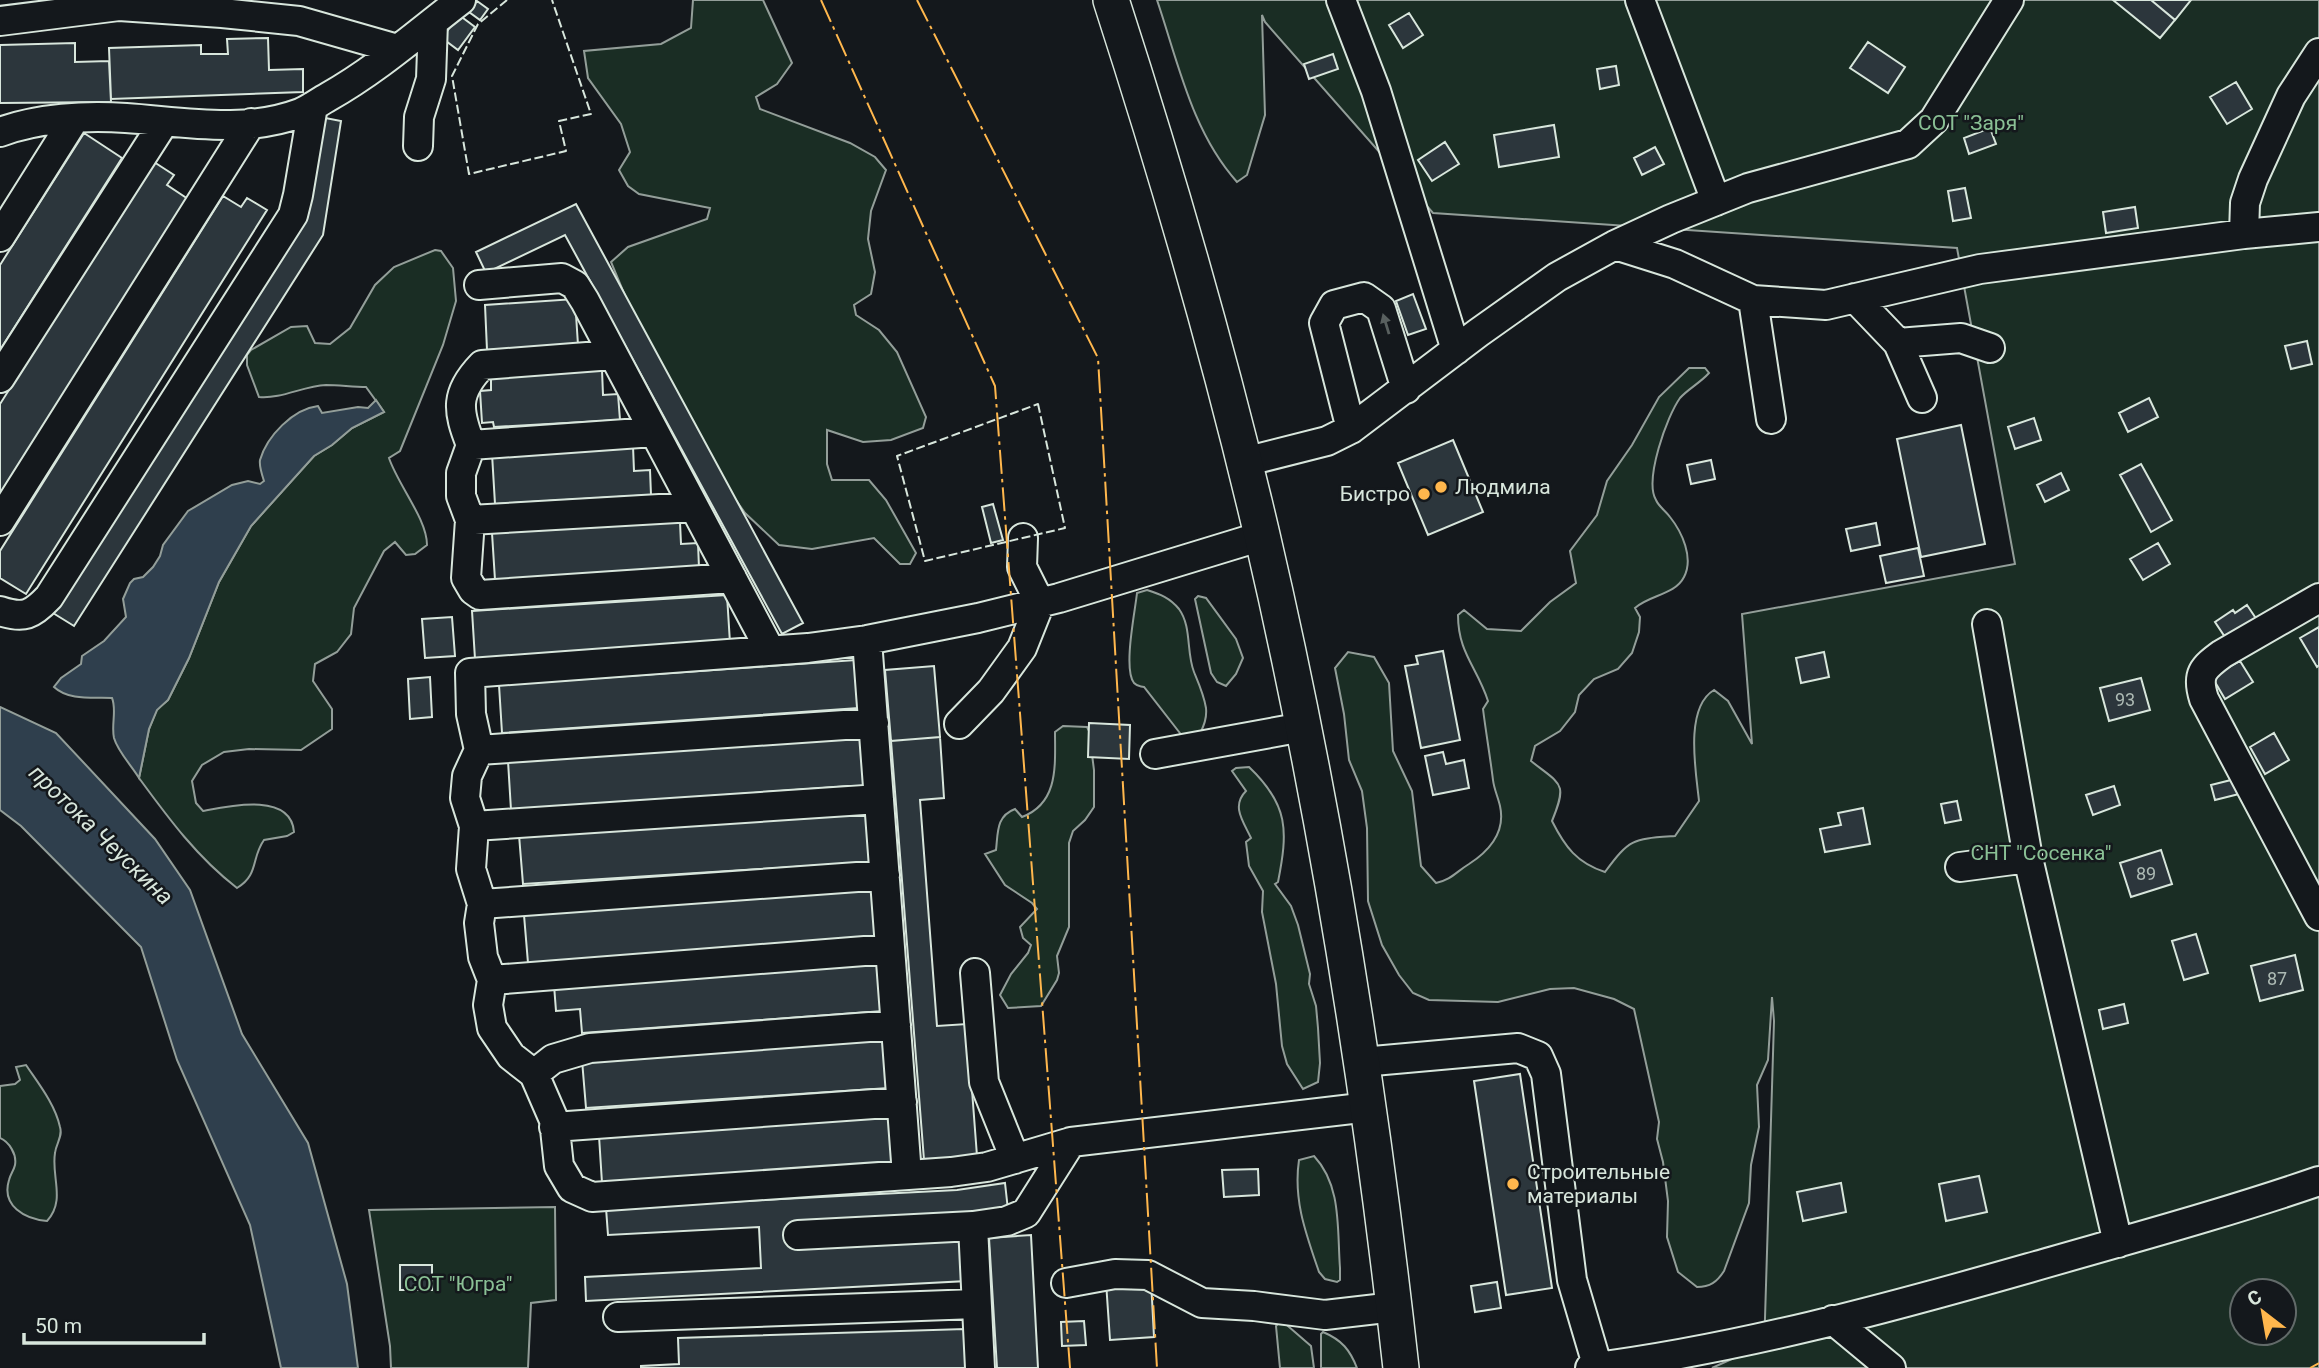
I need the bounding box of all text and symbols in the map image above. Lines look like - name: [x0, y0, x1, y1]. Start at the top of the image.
- park label: СОТ "Заря": [1918, 111, 2024, 135]
- one-way arrow: [1380, 313, 1390, 334]
- place label: Людмила: [1455, 475, 1551, 499]
- marker: Людмила: [1433, 479, 1449, 495]
- place label: Бистро: [1340, 482, 1410, 506]
- marker: Бистро: [1416, 486, 1432, 502]
- house number: 93: [2115, 689, 2135, 710]
- water label: протока Чеускина: [23, 759, 179, 911]
- park label: СНТ "Сосенка": [1970, 841, 2112, 865]
- house number: 89: [2136, 863, 2156, 884]
- house number: 87: [2267, 968, 2287, 989]
- place label: Строительные материалы: [1527, 1160, 1670, 1208]
- marker: Строительные материалы: [1505, 1176, 1521, 1192]
- park label: СОТ "Югра": [404, 1272, 512, 1296]
- north arrow: [2228, 1277, 2298, 1347]
- text: С: [2243, 1285, 2266, 1311]
- scale bar: [24, 1302, 205, 1346]
- text: 50 m: [35, 1314, 82, 1338]

